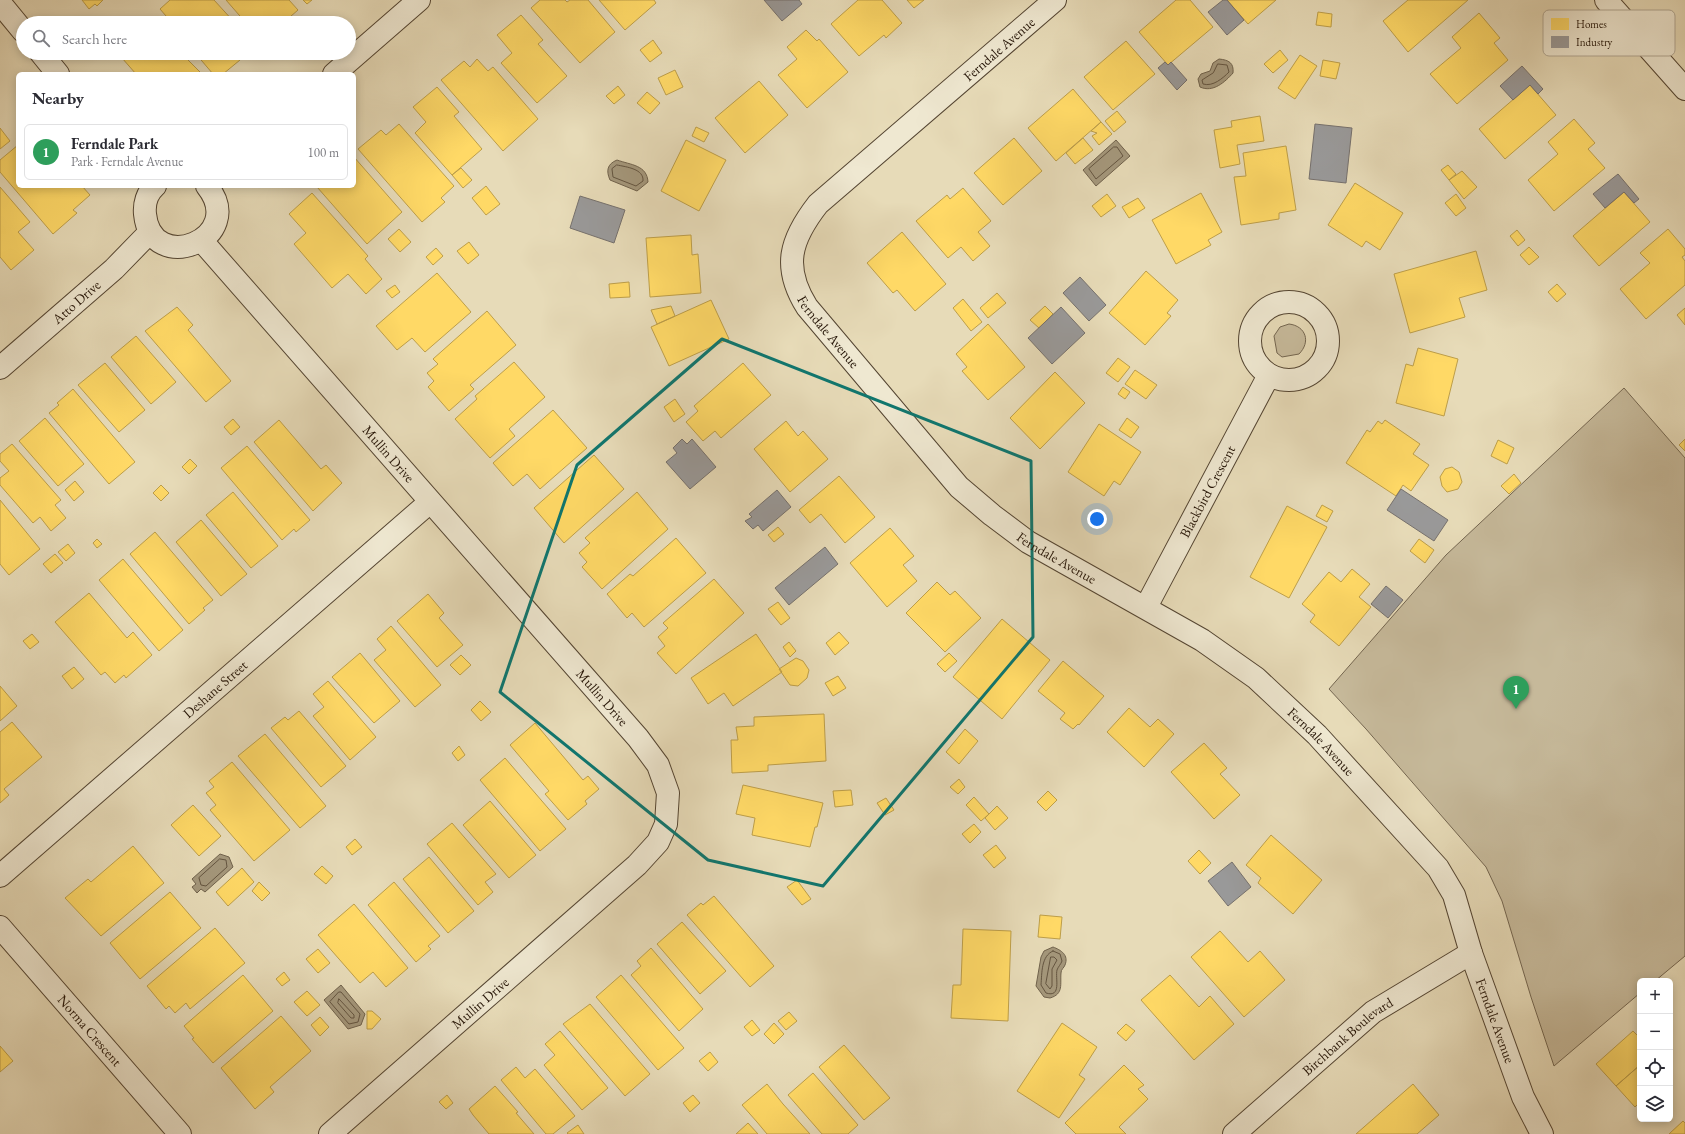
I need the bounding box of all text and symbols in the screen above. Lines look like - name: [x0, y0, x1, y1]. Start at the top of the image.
- legend: [1543, 10, 1675, 56]
- street label: Ferndale Avenue: [960, 13, 1039, 85]
- search box: [16, 16, 356, 60]
- text: Homes: [1576, 17, 1607, 31]
- icon: search: [30, 27, 52, 49]
- text: Search here: [62, 29, 127, 48]
- text: Industry: [1576, 35, 1613, 49]
- text: Nearby: [32, 87, 84, 109]
- text: Ferndale Park: [71, 134, 158, 153]
- text: 1: [43, 144, 49, 161]
- text: 100 m: [308, 144, 339, 161]
- text: Park · Ferndale Avenue: [71, 153, 183, 170]
- street label: Atto Drive: [48, 276, 105, 328]
- street label: Ferndale Avenue: [793, 292, 864, 372]
- street label: Mullin Drive: [359, 421, 419, 487]
- street label: Blackbird Crescent: [1176, 441, 1239, 541]
- your location: [1087, 509, 1107, 529]
- street label: Ferndale Avenue: [1013, 528, 1100, 588]
- street label: Deshane Street: [179, 656, 252, 722]
- street label: Mullin Drive: [572, 665, 633, 730]
- pin: 1: [1503, 676, 1529, 709]
- street label: Ferndale Avenue: [1284, 703, 1359, 780]
- street label: Mullin Drive: [448, 973, 513, 1033]
- street label: Ferndale Avenue: [1472, 976, 1519, 1066]
- map controls: [1637, 978, 1673, 1122]
- button: +: [1637, 978, 1673, 1014]
- street label: Norma Crescent: [54, 991, 126, 1070]
- street label: Birchbank Boulevard: [1298, 993, 1397, 1079]
- button: −: [1637, 1014, 1673, 1050]
- button: locate: [1637, 1050, 1673, 1086]
- button: layers: [1637, 1086, 1673, 1122]

